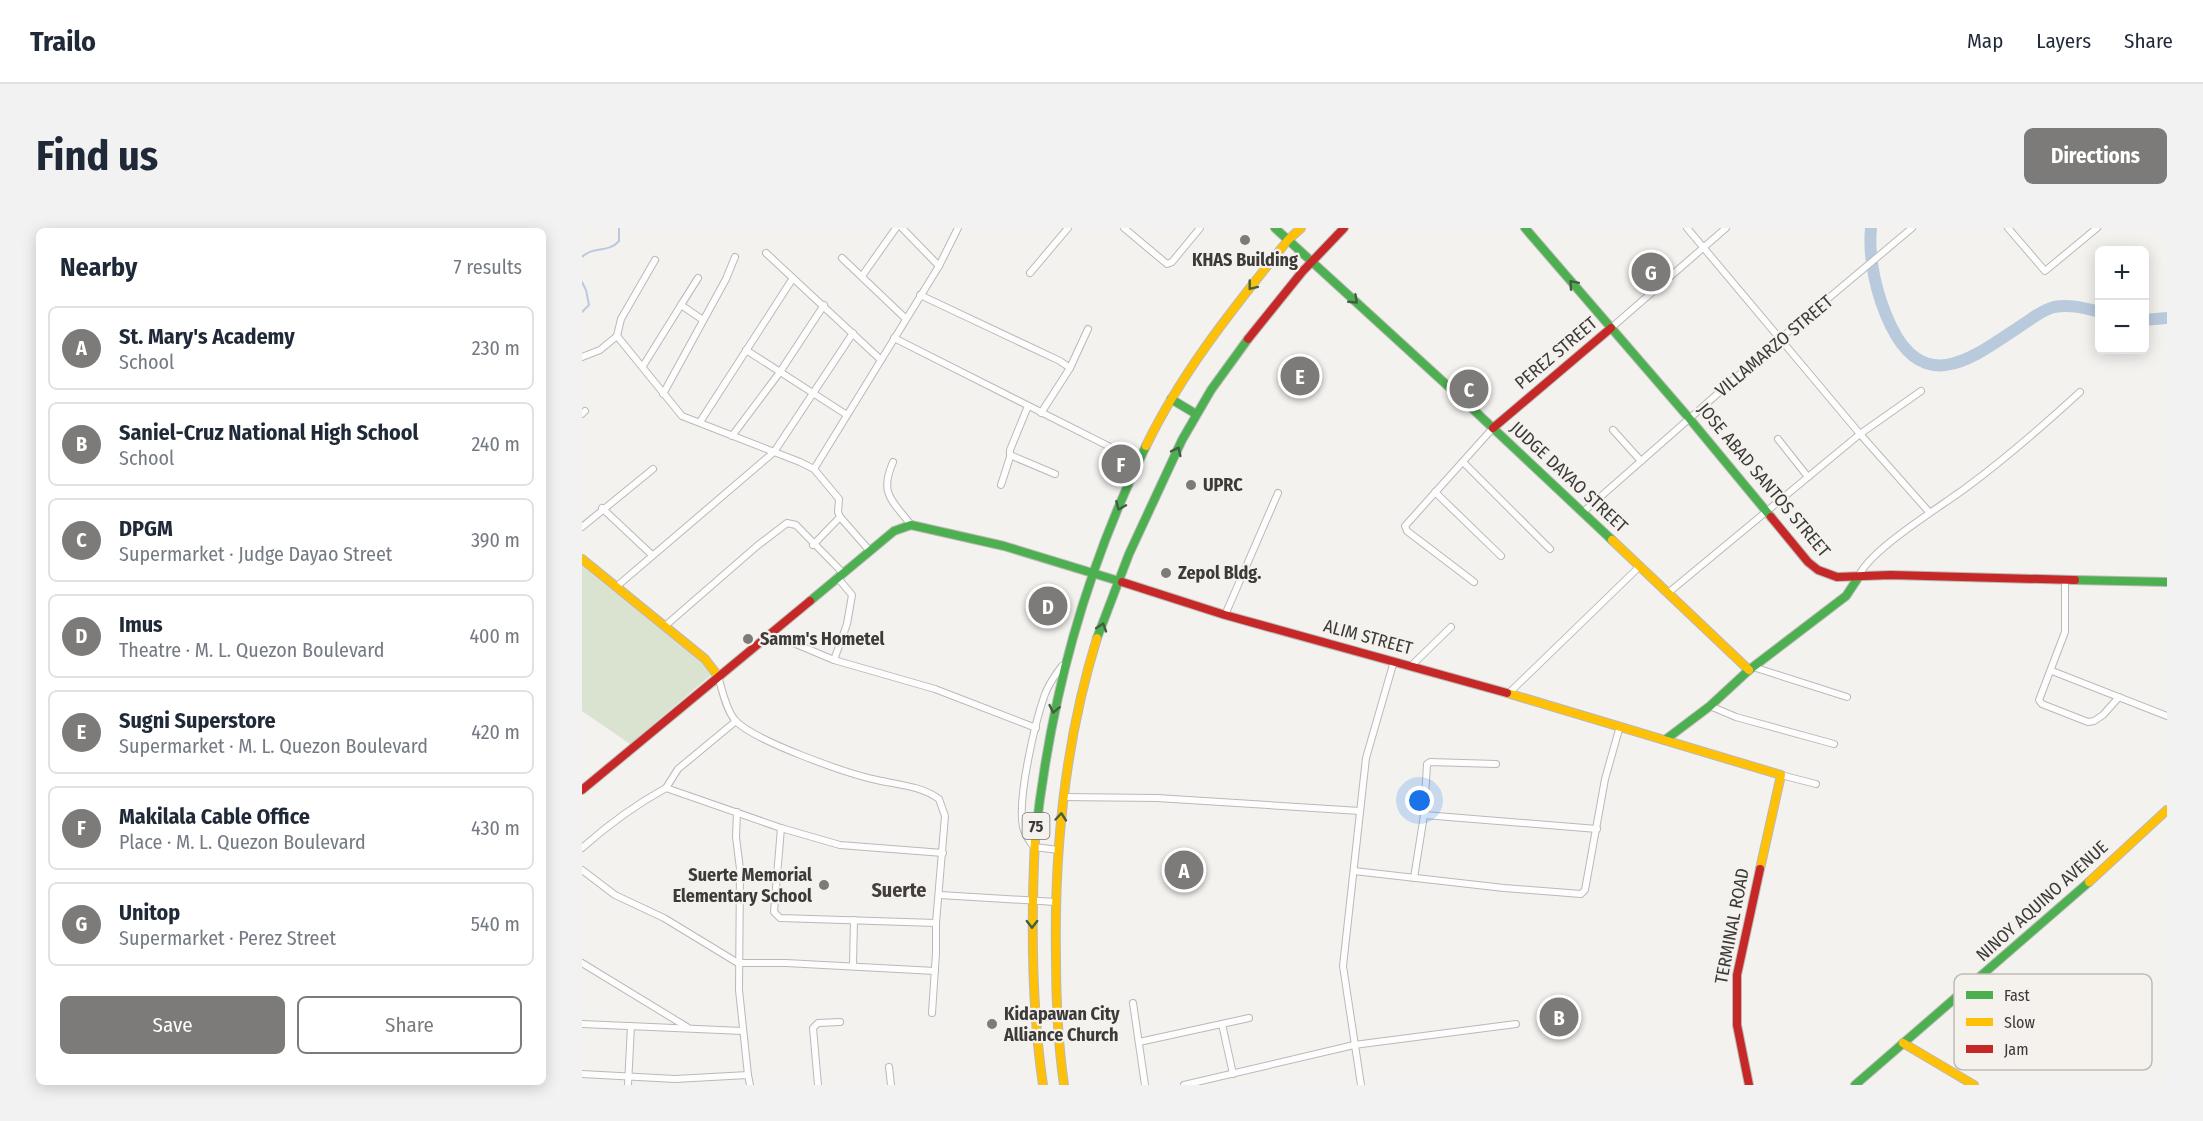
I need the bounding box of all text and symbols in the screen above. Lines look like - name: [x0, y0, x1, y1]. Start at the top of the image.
- text: Trailo: [30, 25, 96, 58]
- text: Map: [1967, 28, 2003, 54]
- text: Layers: [2036, 28, 2091, 54]
- text: Share: [2124, 28, 2173, 54]
- button: Directions: [2024, 128, 2167, 184]
- text: Find us: [36, 131, 158, 181]
- marker: KHAS Building: [1238, 233, 1252, 247]
- map controls: [2095, 246, 2149, 354]
- button: +: [2095, 246, 2149, 300]
- place label: KHAS Building: [1192, 249, 1298, 271]
- pin: G: [1632, 250, 1670, 294]
- text: Nearby: [60, 252, 137, 283]
- text: 7 results: [454, 255, 522, 279]
- one-way arrow: [1248, 279, 1259, 290]
- one-way arrow: [1569, 280, 1580, 291]
- street label: VILLAMARZO STREET: [1711, 290, 1838, 402]
- one-way arrow: [1348, 293, 1358, 304]
- button: −: [2095, 300, 2149, 354]
- street label: PEREZ STREET: [1510, 312, 1602, 394]
- text: St. Mary's Academy: [119, 323, 295, 350]
- text: A: [76, 336, 87, 360]
- text: 230 m: [472, 336, 520, 360]
- text: School: [119, 350, 174, 374]
- pin: E: [1280, 354, 1320, 398]
- pin: C: [1450, 366, 1488, 412]
- street label: JOSE ABAD SANTOS STREET: [1693, 398, 1835, 562]
- street label: JUDGE DAYAO STREET: [1506, 417, 1633, 538]
- text: Saniel-Cruz National High School: [119, 419, 418, 446]
- text: B: [76, 432, 87, 456]
- text: 240 m: [471, 432, 520, 456]
- pin: F: [1102, 442, 1140, 486]
- text: School: [119, 446, 174, 470]
- one-way arrow: [1169, 446, 1181, 457]
- place label: UPRC: [1203, 474, 1243, 496]
- marker: UPRC: [1184, 478, 1198, 492]
- one-way arrow: [1115, 500, 1127, 511]
- text: DPGM: [119, 515, 173, 542]
- text: C: [76, 528, 87, 552]
- text: 390 m: [471, 528, 520, 552]
- text: Supermarket · Judge Dayao Street: [119, 542, 392, 566]
- place label: Zepol Bldg.: [1178, 562, 1261, 584]
- marker: Zepol Bldg.: [1159, 566, 1173, 580]
- pin: D: [1028, 584, 1068, 628]
- text: Imus: [119, 611, 163, 638]
- street label: ALIM STREET: [1321, 615, 1415, 660]
- one-way arrow: [1094, 622, 1107, 633]
- text: D: [76, 624, 87, 648]
- text: 400 m: [469, 624, 520, 648]
- place label: Samm's Hometel: [760, 628, 885, 650]
- marker: Samm's Hometel: [741, 632, 755, 646]
- text: Theatre · M. L. Quezon Boulevard: [119, 638, 384, 662]
- one-way arrow: [1048, 704, 1061, 714]
- text: Sugni Superstore: [119, 707, 276, 734]
- text: E: [77, 720, 86, 744]
- text: 420 m: [471, 720, 520, 744]
- text: Supermarket · M. L. Quezon Boulevard: [119, 734, 428, 758]
- your location: [1405, 786, 1434, 815]
- text: Makilala Cable Office: [119, 803, 310, 830]
- road number: 75: [1022, 813, 1050, 839]
- one-way arrow: [1055, 813, 1068, 822]
- text: F: [77, 816, 86, 840]
- text: 430 m: [471, 816, 520, 840]
- text: Place · M. L. Quezon Boulevard: [119, 830, 366, 854]
- street label: NINOY AQUINO AVENUE: [1972, 836, 2112, 966]
- pin: A: [1164, 848, 1204, 892]
- place label: Suerte Memorial Elementary School: [673, 864, 812, 907]
- street label: TERMINAL ROAD: [1710, 866, 1754, 986]
- marker: Suerte Memorial Elementary School: [817, 878, 831, 892]
- district label: Suerte: [871, 878, 927, 902]
- text: Unitop: [119, 899, 180, 926]
- text: G: [76, 912, 87, 936]
- text: 540 m: [471, 912, 520, 936]
- one-way arrow: [1026, 919, 1038, 928]
- text: Supermarket · Perez Street: [119, 926, 336, 950]
- legend: [1954, 974, 2152, 1070]
- text: Fast: [2004, 986, 2031, 1005]
- pin: B: [1540, 994, 1578, 1040]
- button: Save: [60, 996, 285, 1054]
- button: Share: [297, 996, 522, 1054]
- place label: Kidapawan City Alliance Church: [1003, 1003, 1120, 1046]
- text: Slow: [2004, 1013, 2035, 1032]
- marker: Kidapawan City Alliance Church: [985, 1017, 999, 1031]
- text: Jam: [2004, 1040, 2029, 1059]

